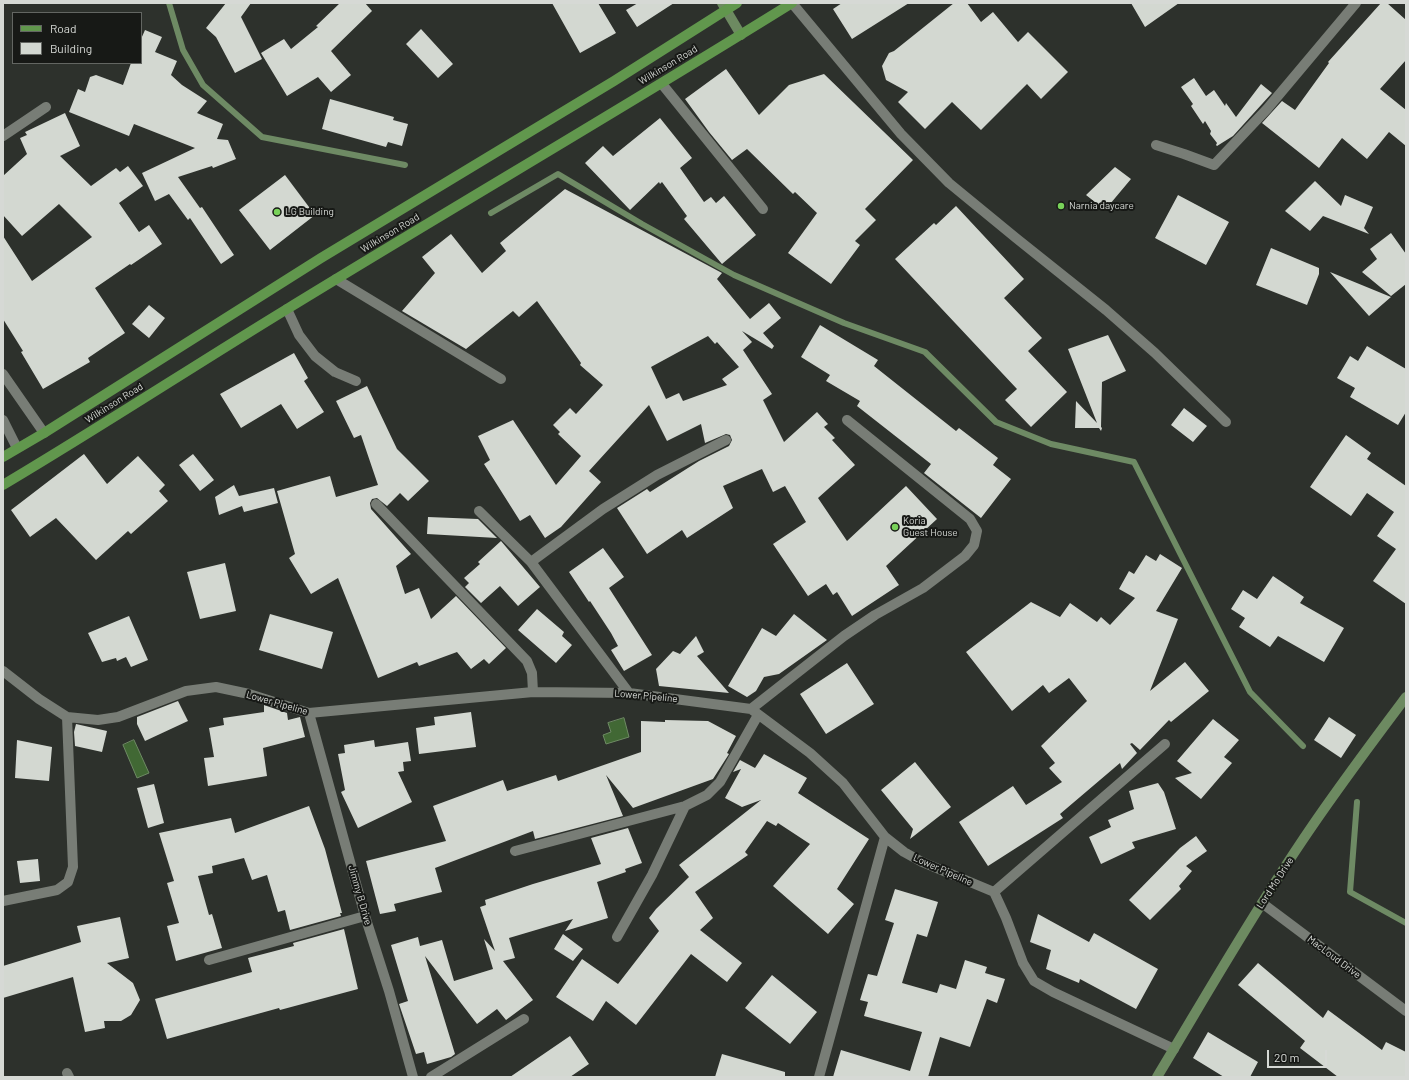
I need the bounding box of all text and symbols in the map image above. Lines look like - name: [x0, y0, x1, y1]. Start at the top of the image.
- legend: [12, 12, 142, 64]
- text: Road: [50, 21, 77, 35]
- text: Building: [50, 41, 92, 55]
- street label: Wilkinson Road: [636, 43, 700, 87]
- place label: Narnia daycare: [1069, 200, 1134, 212]
- marker: Narnia daycare: [1056, 201, 1066, 211]
- place label: LG Building: [285, 206, 334, 218]
- marker: LG Building: [272, 207, 282, 217]
- street label: Wilkinson Road: [358, 211, 422, 255]
- street label: Wilkinson Road: [83, 380, 145, 426]
- place label: Koria Guest House: [903, 515, 958, 538]
- marker: Koria Guest House: [890, 522, 900, 532]
- street label: Lower Pipeline: [614, 687, 678, 705]
- street label: Lower Pipeline: [245, 688, 309, 718]
- street label: Lower Pipeline: [911, 852, 975, 888]
- street label: Lord Mo Drive: [1254, 855, 1296, 911]
- street label: Jimmy B Drive: [346, 864, 374, 926]
- street label: MacLoud Drive: [1305, 933, 1363, 981]
- scale bar: [1269, 1042, 1329, 1068]
- text: 20 m: [1274, 1050, 1300, 1064]

